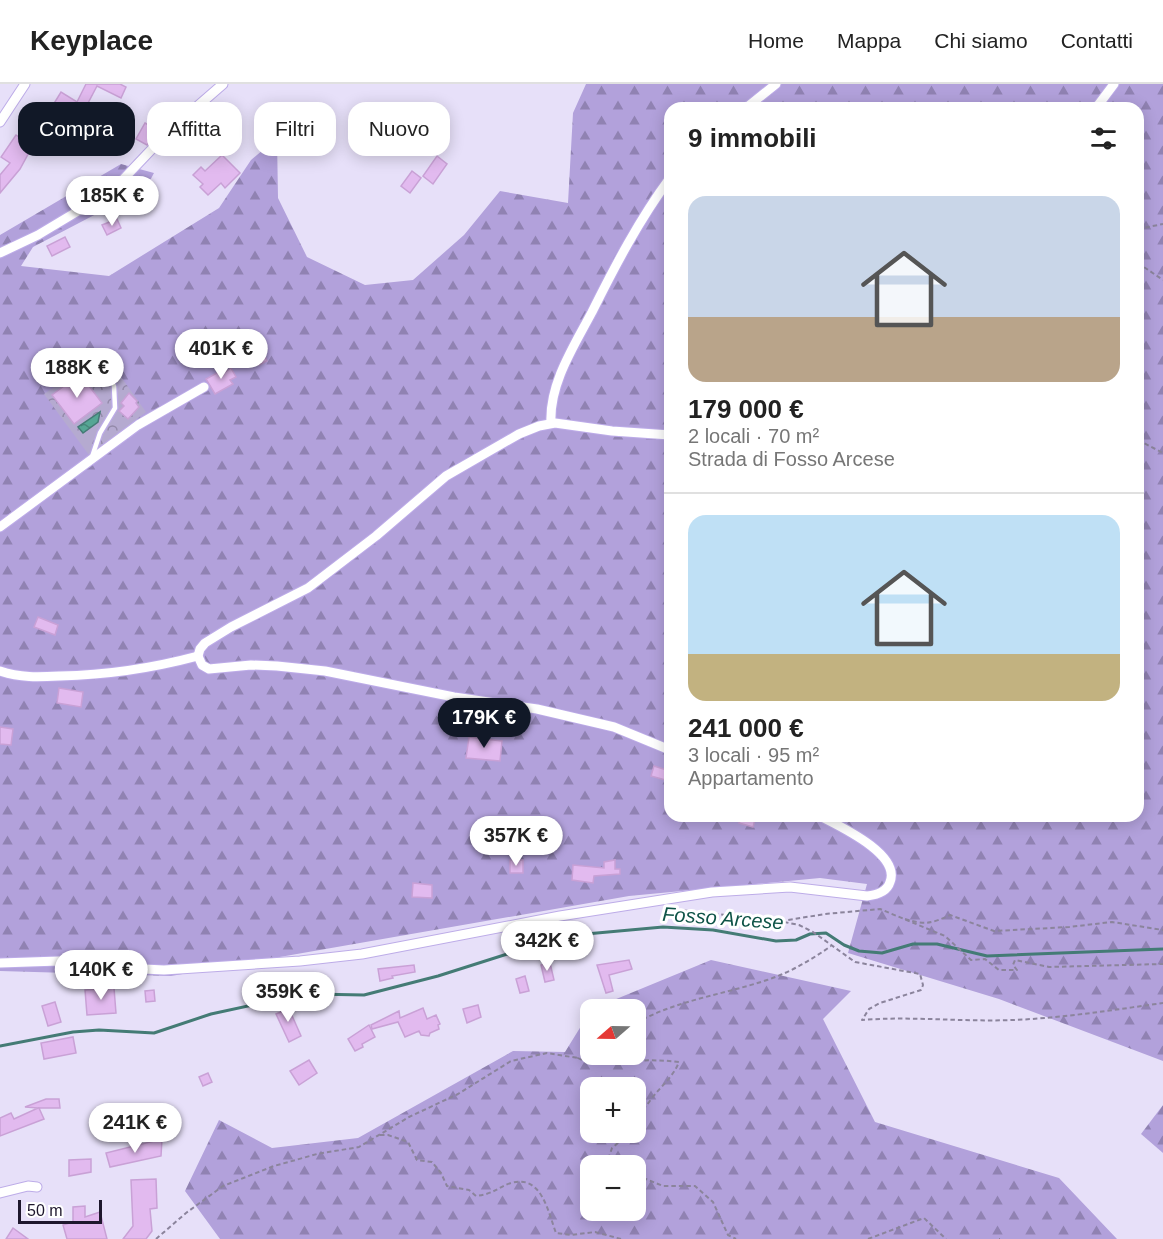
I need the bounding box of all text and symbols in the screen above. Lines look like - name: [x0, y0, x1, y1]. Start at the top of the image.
- text: Keyplace: [30, 25, 153, 56]
- text: Home: [748, 29, 804, 52]
- text: Mappa: [837, 29, 901, 52]
- text: Chi siamo: [934, 29, 1028, 52]
- text: Contatti: [1061, 29, 1133, 52]
- chip: Compra: [18, 102, 135, 156]
- chip: Affitta: [147, 102, 242, 156]
- chip: Filtri: [254, 102, 336, 156]
- chip: Nuovo: [348, 102, 450, 156]
- icon: filters: [1087, 122, 1120, 155]
- text: 9 immobili: [688, 123, 817, 153]
- pin: 185K €: [63, 176, 161, 227]
- text: 185K €: [80, 184, 144, 206]
- icon: home: [850, 235, 958, 343]
- pin: 401K €: [172, 329, 270, 380]
- text: 401K €: [189, 337, 253, 359]
- pin: 188K €: [28, 348, 126, 399]
- text: 188K €: [45, 356, 109, 378]
- text: 179 000 €: [688, 394, 804, 424]
- text: 2 locali · 70 m²: [688, 425, 819, 447]
- text: Strada di Fosso Arcese: [688, 448, 895, 470]
- icon: home: [850, 554, 958, 662]
- pin: 179K €: [435, 698, 533, 749]
- text: 179K €: [452, 706, 516, 728]
- text: 241 000 €: [688, 713, 804, 743]
- text: 3 locali · 95 m²: [688, 744, 819, 766]
- text: Appartamento: [688, 767, 814, 789]
- pin: 357K €: [467, 816, 565, 867]
- text: 357K €: [484, 824, 548, 846]
- water label: Fosso Arcese: [662, 903, 784, 933]
- pin: 342K €: [498, 921, 596, 972]
- text: 342K €: [515, 929, 579, 951]
- pin: 140K €: [52, 950, 150, 1001]
- text: 140K €: [69, 958, 133, 980]
- pin: 359K €: [239, 972, 337, 1023]
- text: 359K €: [256, 980, 320, 1002]
- north arrow: [580, 999, 646, 1065]
- map controls: [580, 999, 646, 1221]
- button: +: [580, 1077, 646, 1143]
- pin: 241K €: [86, 1103, 184, 1154]
- text: 241K €: [103, 1111, 167, 1133]
- button: −: [580, 1155, 646, 1221]
- scale bar: [18, 1197, 102, 1224]
- text: 50 m: [27, 1202, 63, 1219]

